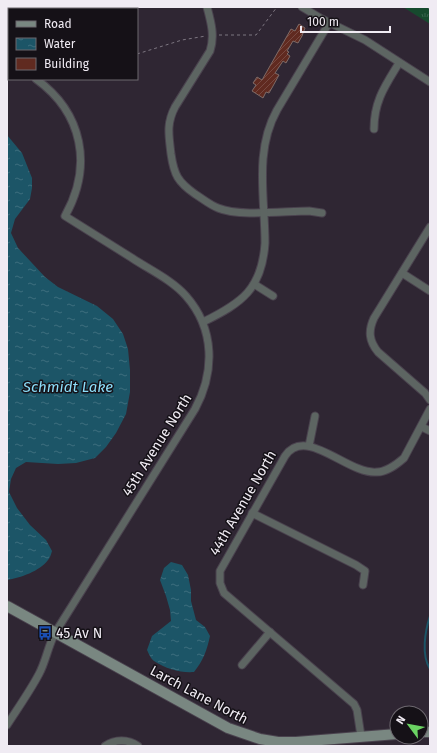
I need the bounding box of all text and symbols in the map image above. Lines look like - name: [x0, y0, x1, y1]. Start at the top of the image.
- legend: [8, 8, 138, 80]
- scale bar: [301, 8, 390, 34]
- text: 100 m: [307, 15, 339, 29]
- text: Road: [44, 17, 72, 31]
- text: Water: [44, 37, 76, 51]
- text: Building: [44, 57, 90, 71]
- water label: Schmidt Lake: [22, 378, 113, 396]
- street label: 45th Avenue North: [119, 391, 195, 499]
- street label: 44th Avenue North: [206, 447, 280, 559]
- bus stop icon: 45 Av N: [37, 625, 53, 641]
- place label: 45 Av N: [56, 625, 102, 642]
- street label: Larch Lane North: [147, 662, 251, 728]
- north arrow: [389, 705, 429, 745]
- text: N: [393, 713, 408, 727]

